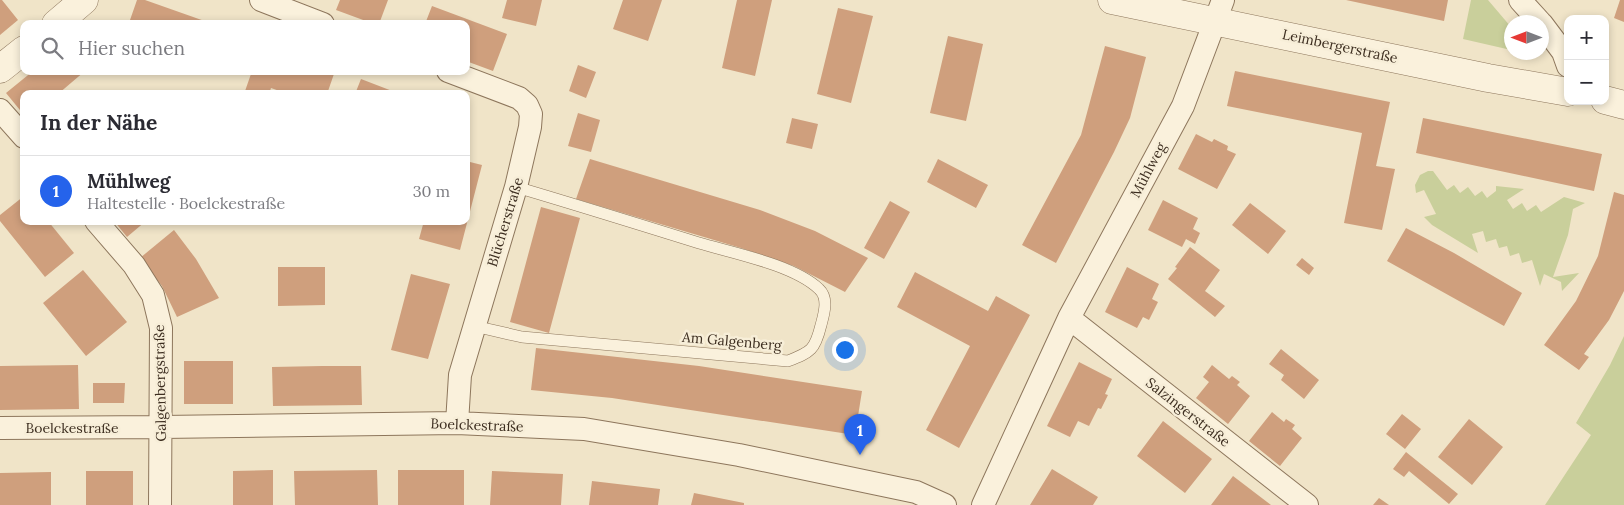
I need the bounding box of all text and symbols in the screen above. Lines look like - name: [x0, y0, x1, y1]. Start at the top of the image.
- north arrow: [1504, 15, 1549, 60]
- map controls: [1564, 15, 1609, 105]
- button: +: [1564, 15, 1609, 60]
- search box: [20, 20, 470, 75]
- street label: Leimbergerstraße: [1281, 25, 1400, 67]
- icon: search: [38, 34, 66, 62]
- text: Hier suchen: [78, 36, 185, 60]
- button: −: [1564, 60, 1609, 105]
- text: In der Nähe: [40, 109, 157, 136]
- street label: Mühlweg: [1126, 139, 1170, 201]
- text: Mühlweg: [87, 169, 170, 193]
- street label: Blücherstraße: [483, 175, 527, 269]
- text: 1: [53, 181, 59, 201]
- text: 30 m: [413, 181, 450, 201]
- text: Haltestelle · Boelckestraße: [87, 193, 285, 213]
- street label: Galgenbergstraße: [150, 324, 170, 442]
- street label: Am Galgenberg: [680, 328, 783, 354]
- your location: [832, 337, 858, 363]
- street label: Salzingerstraße: [1142, 373, 1234, 451]
- street label: Boelckestraße: [430, 414, 524, 436]
- pin: 1: [844, 414, 876, 455]
- street label: Boelckestraße: [26, 419, 119, 437]

